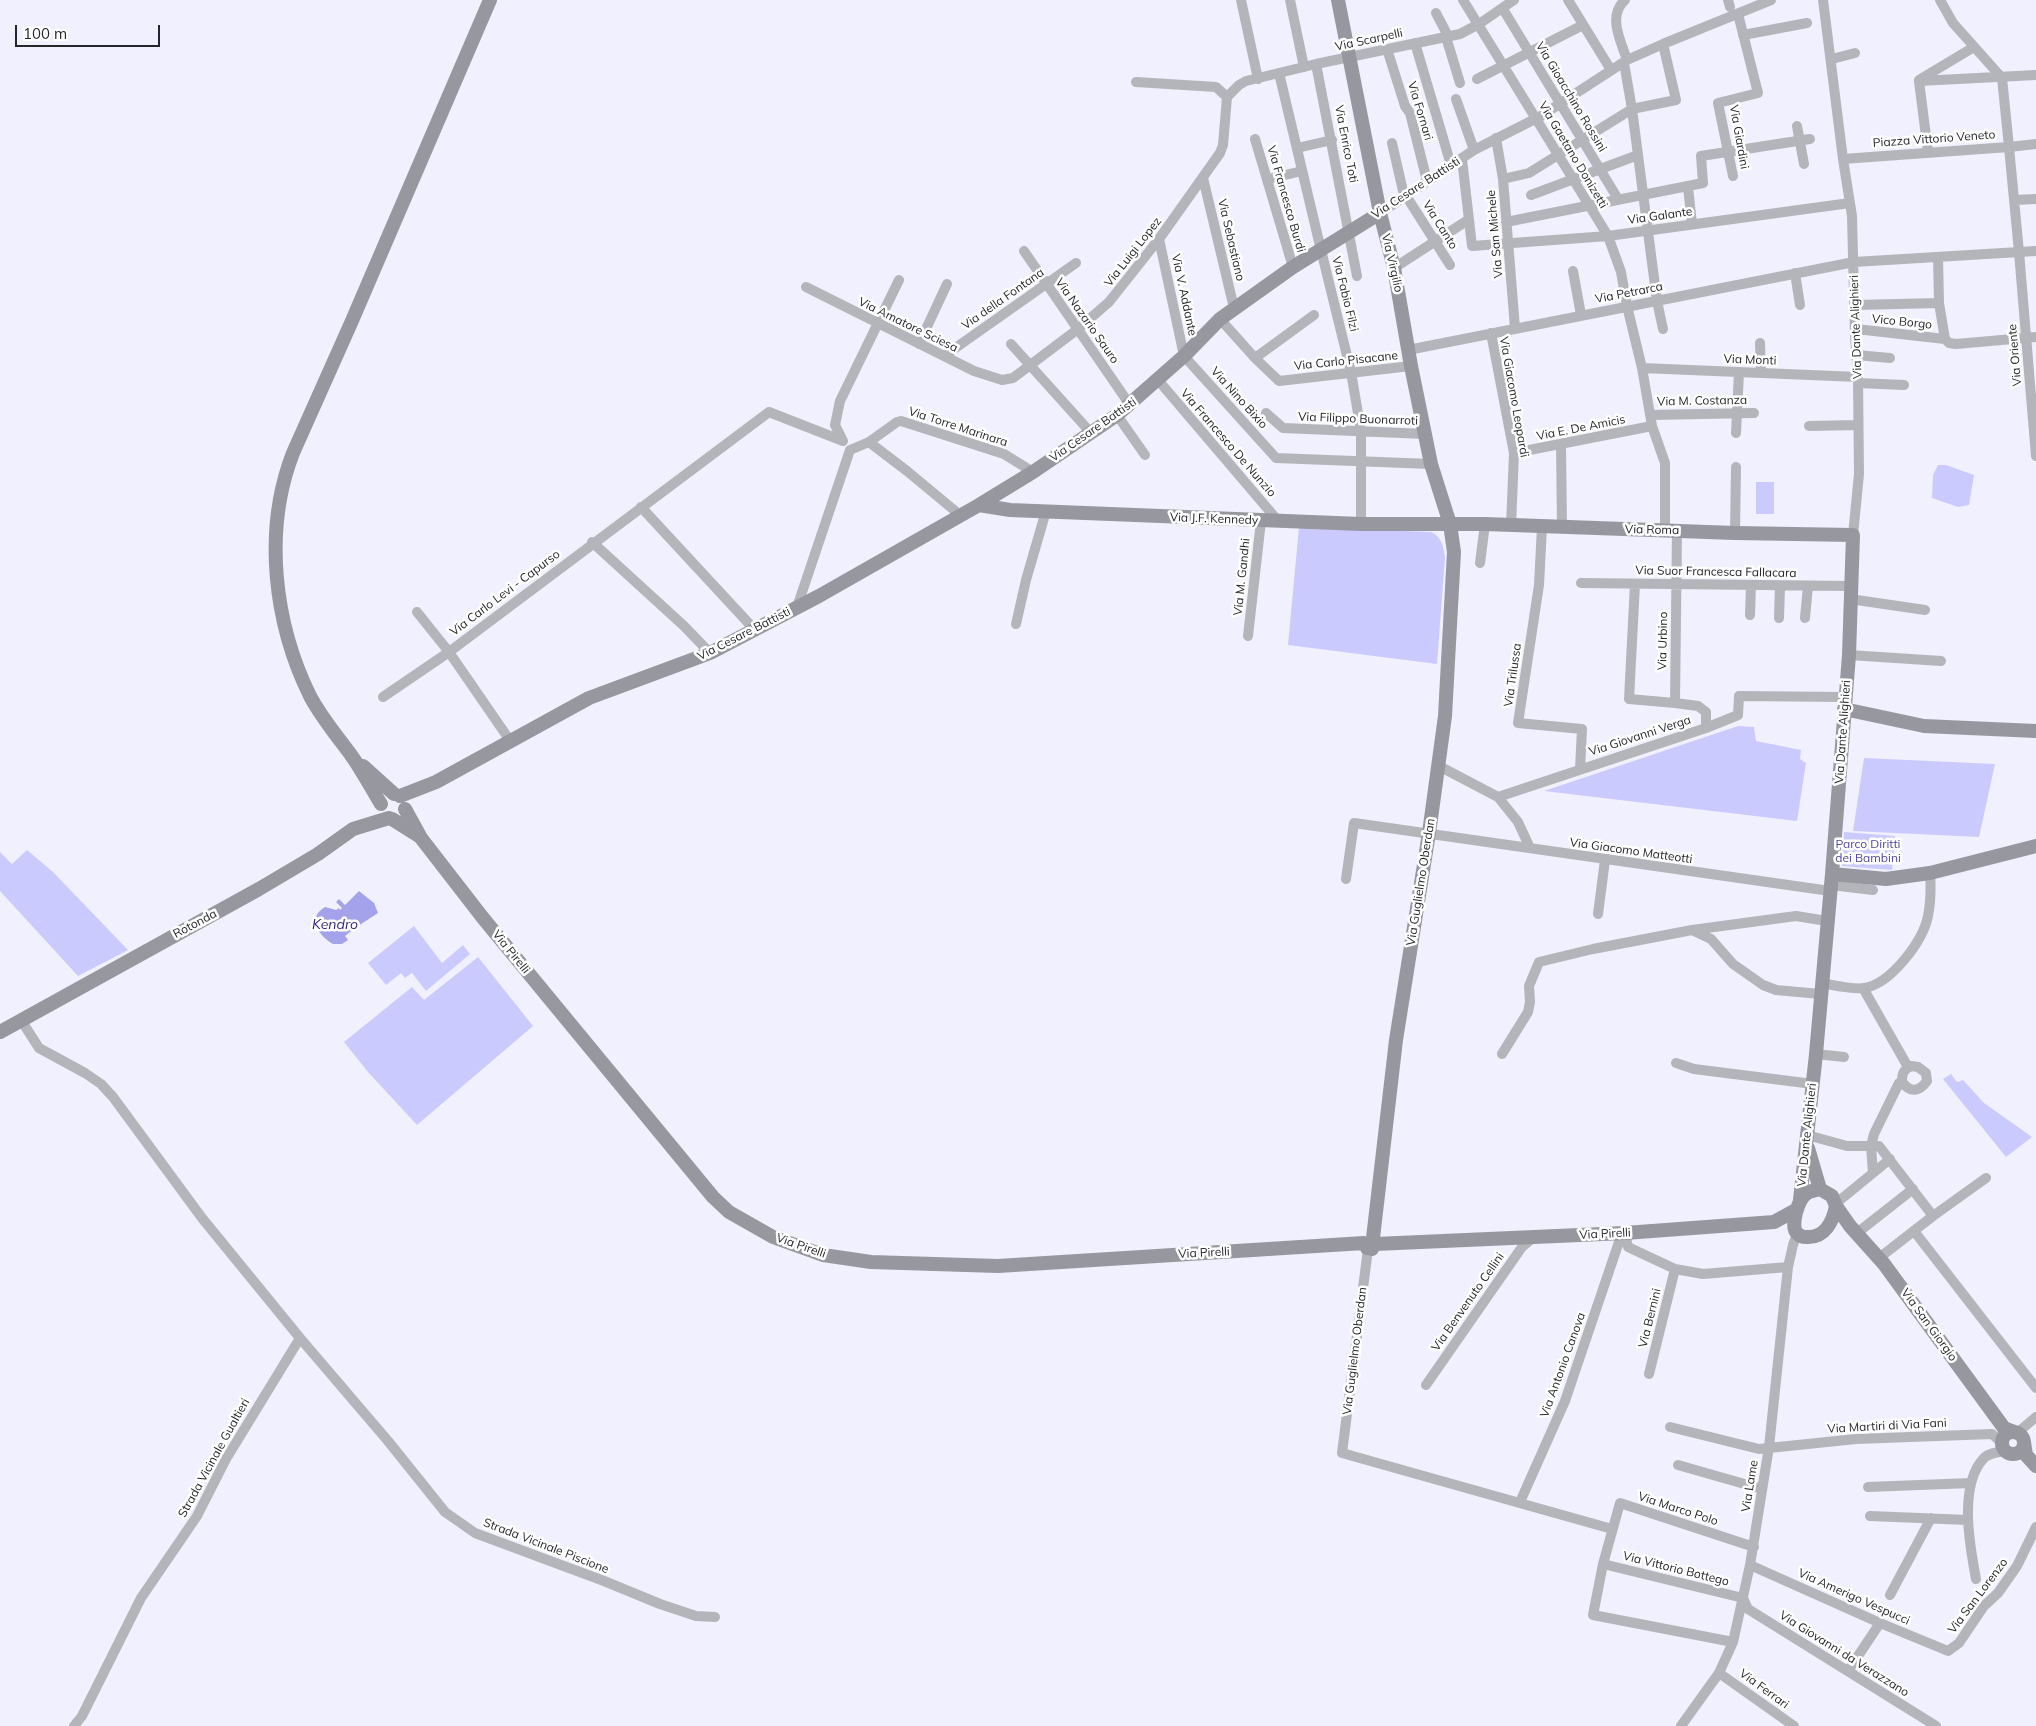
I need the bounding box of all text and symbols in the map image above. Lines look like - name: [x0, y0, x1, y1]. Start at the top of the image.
- scale bar: [18, 15, 162, 47]
- text: 100 m: [23, 24, 67, 43]
- street label: Via Scarpelli: [1334, 26, 1404, 54]
- street label: Via Gioacchino Rossini: [1532, 39, 1610, 155]
- street label: Via Fornari: [1404, 80, 1436, 142]
- street label: Via Gaetano Donizetti: [1535, 99, 1611, 211]
- street label: Via Enrico Toti: [1331, 104, 1361, 184]
- street label: Via Giardini: [1726, 104, 1752, 170]
- street label: Piazza Vittorio Veneto: [1872, 128, 1996, 150]
- street label: Via Francesco Burdi: [1264, 144, 1308, 254]
- street label: Via Cesare Battisti: [1369, 154, 1463, 222]
- street label: Via San Michele: [1484, 189, 1506, 279]
- street label: Via Sebastiano: [1215, 197, 1247, 283]
- street label: Via Canto: [1419, 198, 1461, 252]
- street label: Via Galante: [1627, 204, 1693, 228]
- street label: Via Luigi Lopez: [1101, 214, 1165, 290]
- street label: Via Virgilio: [1378, 232, 1406, 294]
- street label: Via V. Addante: [1168, 253, 1200, 337]
- street label: Via Fabio Filzi: [1329, 255, 1361, 333]
- street label: Via della Fontana: [959, 265, 1047, 333]
- street label: Via Nazario Sauro: [1052, 275, 1122, 367]
- street label: Via Dante Alighieri: [1847, 275, 1865, 379]
- street label: Via Petrarca: [1594, 279, 1664, 307]
- street label: Via Amatore Sciesa: [856, 295, 960, 355]
- street label: Vico Borgo: [1871, 312, 1933, 332]
- street label: Via Oriente: [2005, 323, 2025, 387]
- street label: Via Giacomo Leopardi: [1496, 336, 1532, 458]
- street label: Via Carlo Pisacane: [1293, 348, 1399, 374]
- street label: Via Monti: [1723, 352, 1777, 368]
- street label: Via Nino Bixio: [1208, 364, 1270, 432]
- street label: Via Francesco De Nunzio: [1177, 386, 1279, 500]
- street label: Via M. Costanza: [1657, 393, 1747, 409]
- street label: Via Cesare Battisti: [1047, 395, 1139, 465]
- street label: Via Torre Marinara: [907, 404, 1009, 450]
- street label: Via Filippo Buonarroti: [1298, 410, 1418, 428]
- street label: Via E. De Amicis: [1535, 412, 1627, 444]
- street label: Via J.F. Kennedy: [1170, 510, 1258, 528]
- street label: Via Roma: [1625, 522, 1679, 538]
- street label: Via M. Gandhi: [1231, 538, 1253, 616]
- street label: Via Carlo Levi - Capurso: [447, 547, 563, 639]
- street label: Via Suor Francesca Fallacara: [1635, 563, 1797, 581]
- street label: Via Cesare Battisti: [695, 604, 793, 664]
- street label: Via Urbino: [1655, 612, 1671, 670]
- street label: Via Trilussa: [1501, 642, 1525, 708]
- street label: Via Dante Alighieri: [1832, 680, 1854, 784]
- street label: Via Giovanni Verga: [1587, 713, 1693, 759]
- street label: Via Guglielmo Oberdan: [1404, 817, 1438, 947]
- street label: Via Giacomo Matteotti: [1569, 835, 1693, 867]
- park label: Parco Diritti dei Bambini: [1835, 837, 1901, 865]
- street label: Rotonda: [171, 907, 219, 941]
- water label: Kendro: [312, 917, 358, 933]
- street label: Via Pirelli: [489, 927, 533, 977]
- street label: Via Dante Alighieri: [1794, 1083, 1820, 1187]
- street label: Via Pirelli: [1579, 1225, 1631, 1243]
- street label: Via Pirelli: [774, 1231, 828, 1261]
- street label: Via Pirelli: [1178, 1244, 1230, 1262]
- street label: Via Benvenuto Cellini: [1429, 1250, 1507, 1354]
- street label: Via Guglielmo Oberdan: [1340, 1286, 1370, 1416]
- street label: Via San Giorgio: [1898, 1286, 1960, 1364]
- street label: Via Bernini: [1636, 1287, 1664, 1349]
- street label: Via Antonio Canova: [1537, 1311, 1589, 1419]
- street label: Strada Vicinale Gualtieri: [175, 1396, 253, 1520]
- street label: Via Martiri di Via Fani: [1827, 1416, 1947, 1436]
- street label: Via Lame: [1739, 1459, 1761, 1513]
- street label: Via Marco Polo: [1636, 1489, 1720, 1529]
- street label: Strada Vicinale Piscione: [481, 1515, 611, 1577]
- street label: Via Vittorio Bottego: [1621, 1549, 1731, 1589]
- street label: Via San Lorenzo: [1945, 1556, 2011, 1636]
- street label: Via Amerigo Vespucci: [1796, 1566, 1912, 1628]
- street label: Via Giovanni da Verazzano: [1777, 1608, 1911, 1700]
- street label: Via Ferrari: [1736, 1666, 1792, 1712]

